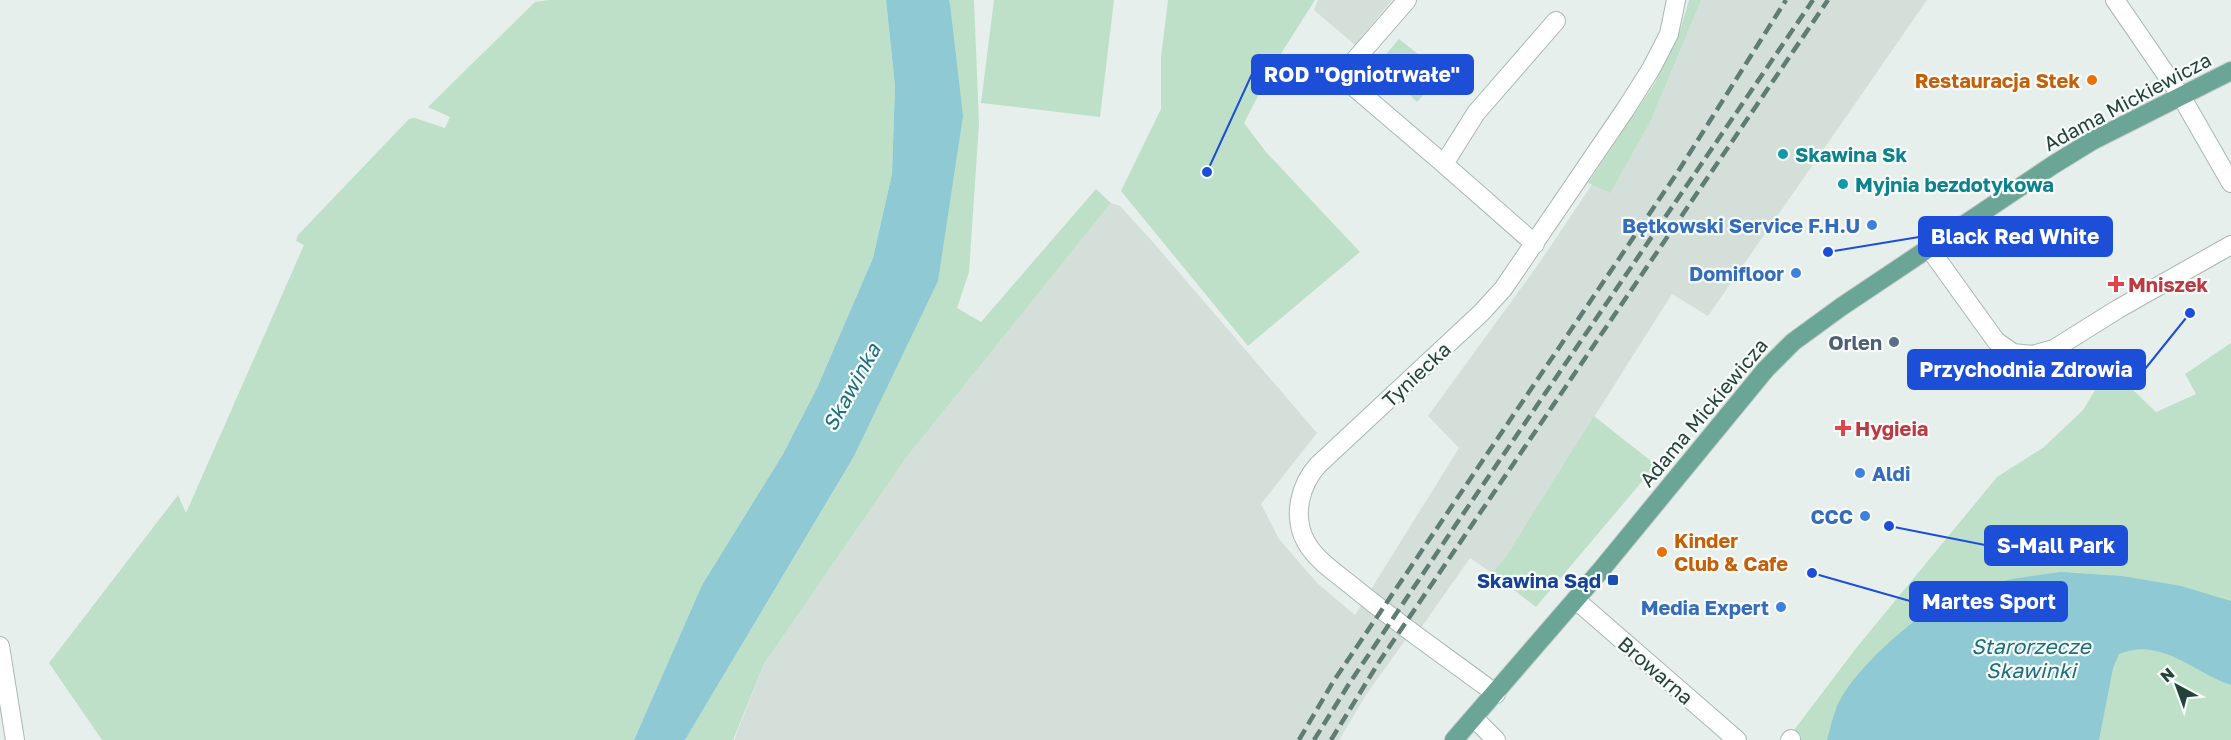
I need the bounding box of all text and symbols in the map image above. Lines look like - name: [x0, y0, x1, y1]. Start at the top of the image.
- street label: Adama Mickiewicza: [2039, 47, 2215, 155]
- callout: ROD "Ogniotrwałe": [1252, 55, 1473, 94]
- text: ROD "Ogniotrwałe": [1264, 61, 1460, 87]
- place label: Restauracja Stek: [1915, 68, 2080, 92]
- marker: Restauracja Stek: [2085, 73, 2099, 87]
- place label: Skawina Sk: [1795, 142, 1907, 166]
- marker: Skawina Sk: [1776, 147, 1790, 161]
- place label: Myjnia bezdotykowa: [1855, 172, 2054, 196]
- marker: Myjnia bezdotykowa: [1836, 177, 1850, 191]
- place label: Bętkowski Service F.H.U: [1622, 213, 1860, 237]
- callout: Black Red White: [1919, 217, 2112, 256]
- marker: Bętkowski Service F.H.U: [1865, 218, 1879, 232]
- text: Black Red White: [1931, 223, 2099, 249]
- place label: Domifloor: [1689, 261, 1784, 285]
- marker: Domifloor: [1789, 266, 1803, 280]
- place label: Mniszek: [2128, 272, 2208, 296]
- marker: Mniszek: [2109, 277, 2123, 291]
- place label: Orlen: [1828, 330, 1882, 354]
- street label: Adama Mickiewicza: [1634, 333, 1772, 491]
- marker: Orlen: [1887, 335, 1901, 349]
- street label: Tyniecka: [1377, 336, 1455, 412]
- water label: Skawinka: [816, 338, 886, 435]
- callout: Przychodnia Zdrowia: [1908, 350, 2145, 389]
- text: Przychodnia Zdrowia: [1919, 356, 2133, 382]
- place label: Hygieia: [1855, 416, 1928, 440]
- marker: Hygieia: [1836, 421, 1850, 435]
- place label: Aldi: [1872, 461, 1910, 485]
- marker: Aldi: [1853, 466, 1867, 480]
- place label: CCC: [1810, 504, 1853, 528]
- marker: CCC: [1858, 509, 1872, 523]
- callout: S-Mall Park: [1985, 526, 2127, 565]
- place label: Kinder Club & Cafe: [1674, 528, 1788, 575]
- text: S-Mall Park: [1997, 532, 2115, 558]
- marker: Kinder Club & Cafe: [1655, 545, 1669, 559]
- place label: Skawina Sąd: [1477, 568, 1601, 592]
- marker: Skawina Sąd: [1606, 573, 1620, 587]
- callout: Martes Sport: [1910, 582, 2067, 621]
- text: Martes Sport: [1922, 588, 2056, 614]
- place label: Media Expert: [1641, 595, 1769, 619]
- marker: Media Expert: [1774, 600, 1788, 614]
- street label: Browarna: [1614, 631, 1698, 709]
- water label: Starorzecze Skawinki: [1971, 633, 2093, 683]
- north arrow: [2147, 656, 2207, 716]
- text: N: [2156, 663, 2178, 686]

